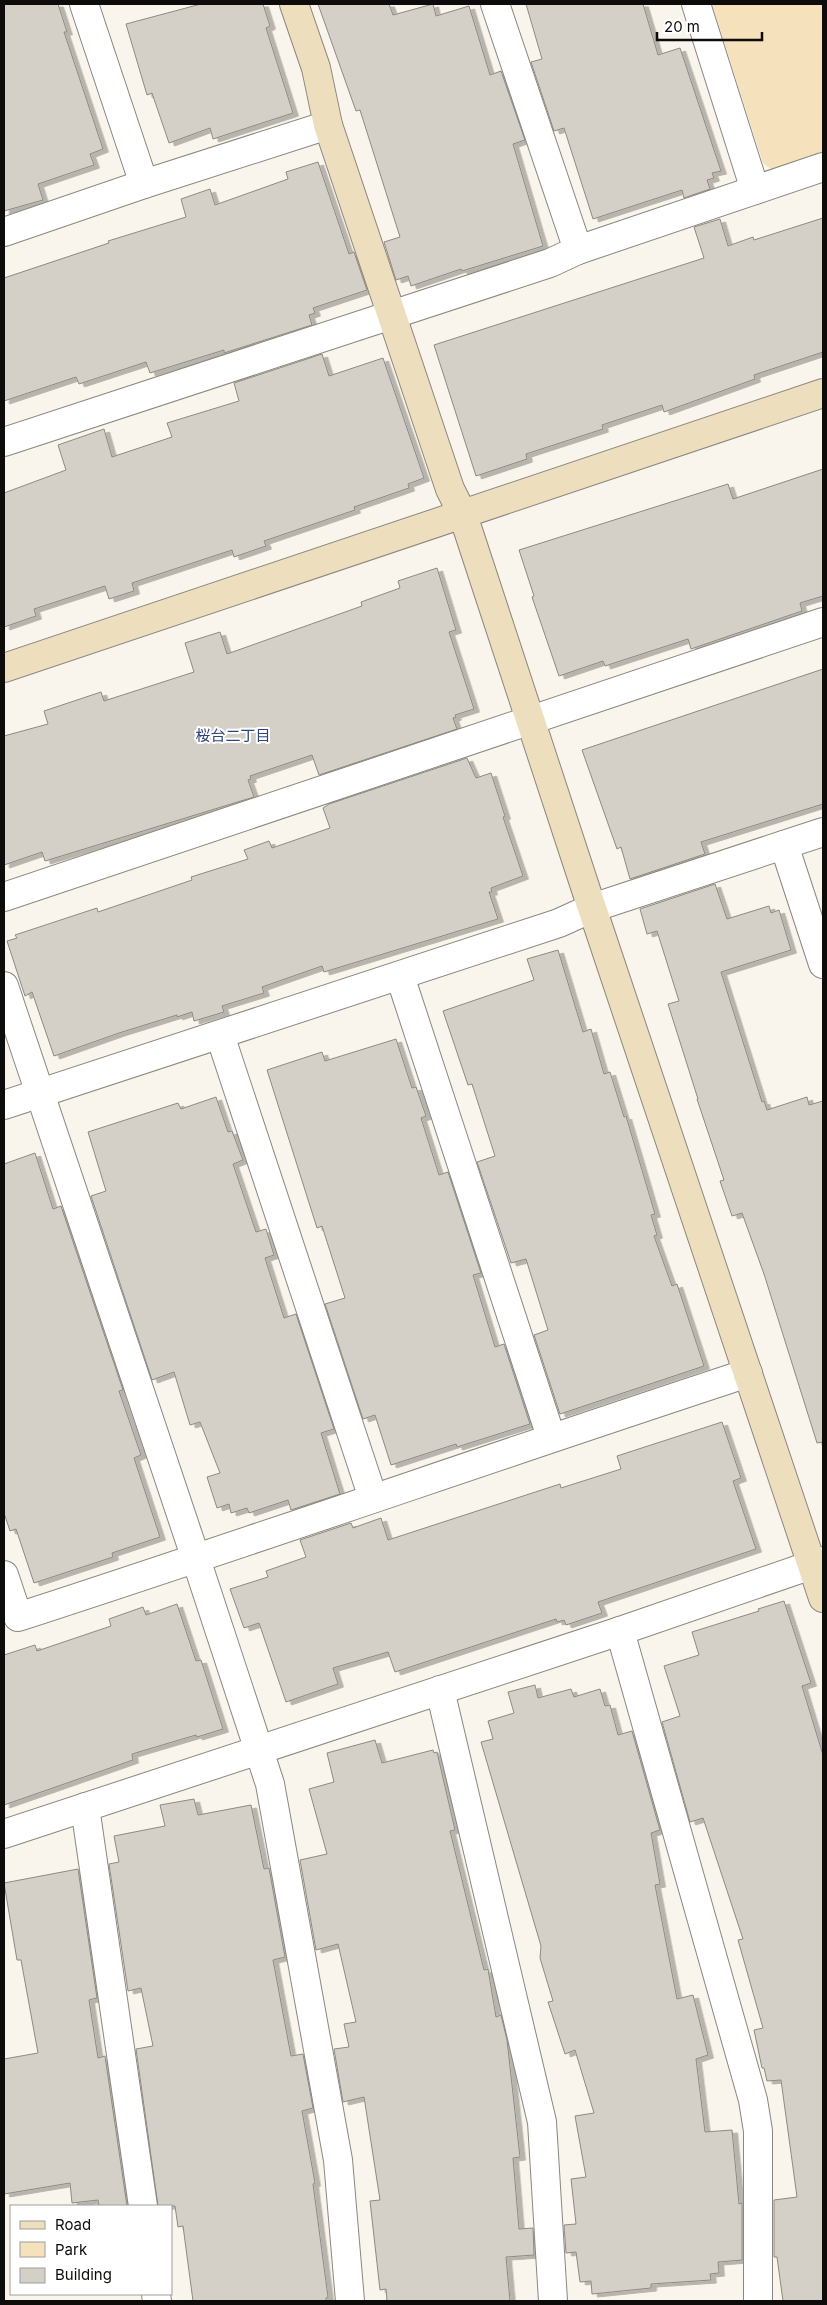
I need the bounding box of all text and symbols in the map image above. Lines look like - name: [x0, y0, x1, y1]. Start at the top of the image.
- scale bar: [657, 10, 762, 42]
- text: 20 m: [664, 17, 700, 36]
- district label: 桜台二丁目: [195, 726, 271, 745]
- legend: [10, 2205, 172, 2295]
- text: Road: [55, 2215, 91, 2234]
- text: Park: [55, 2240, 88, 2259]
- text: Building: [55, 2265, 112, 2284]

